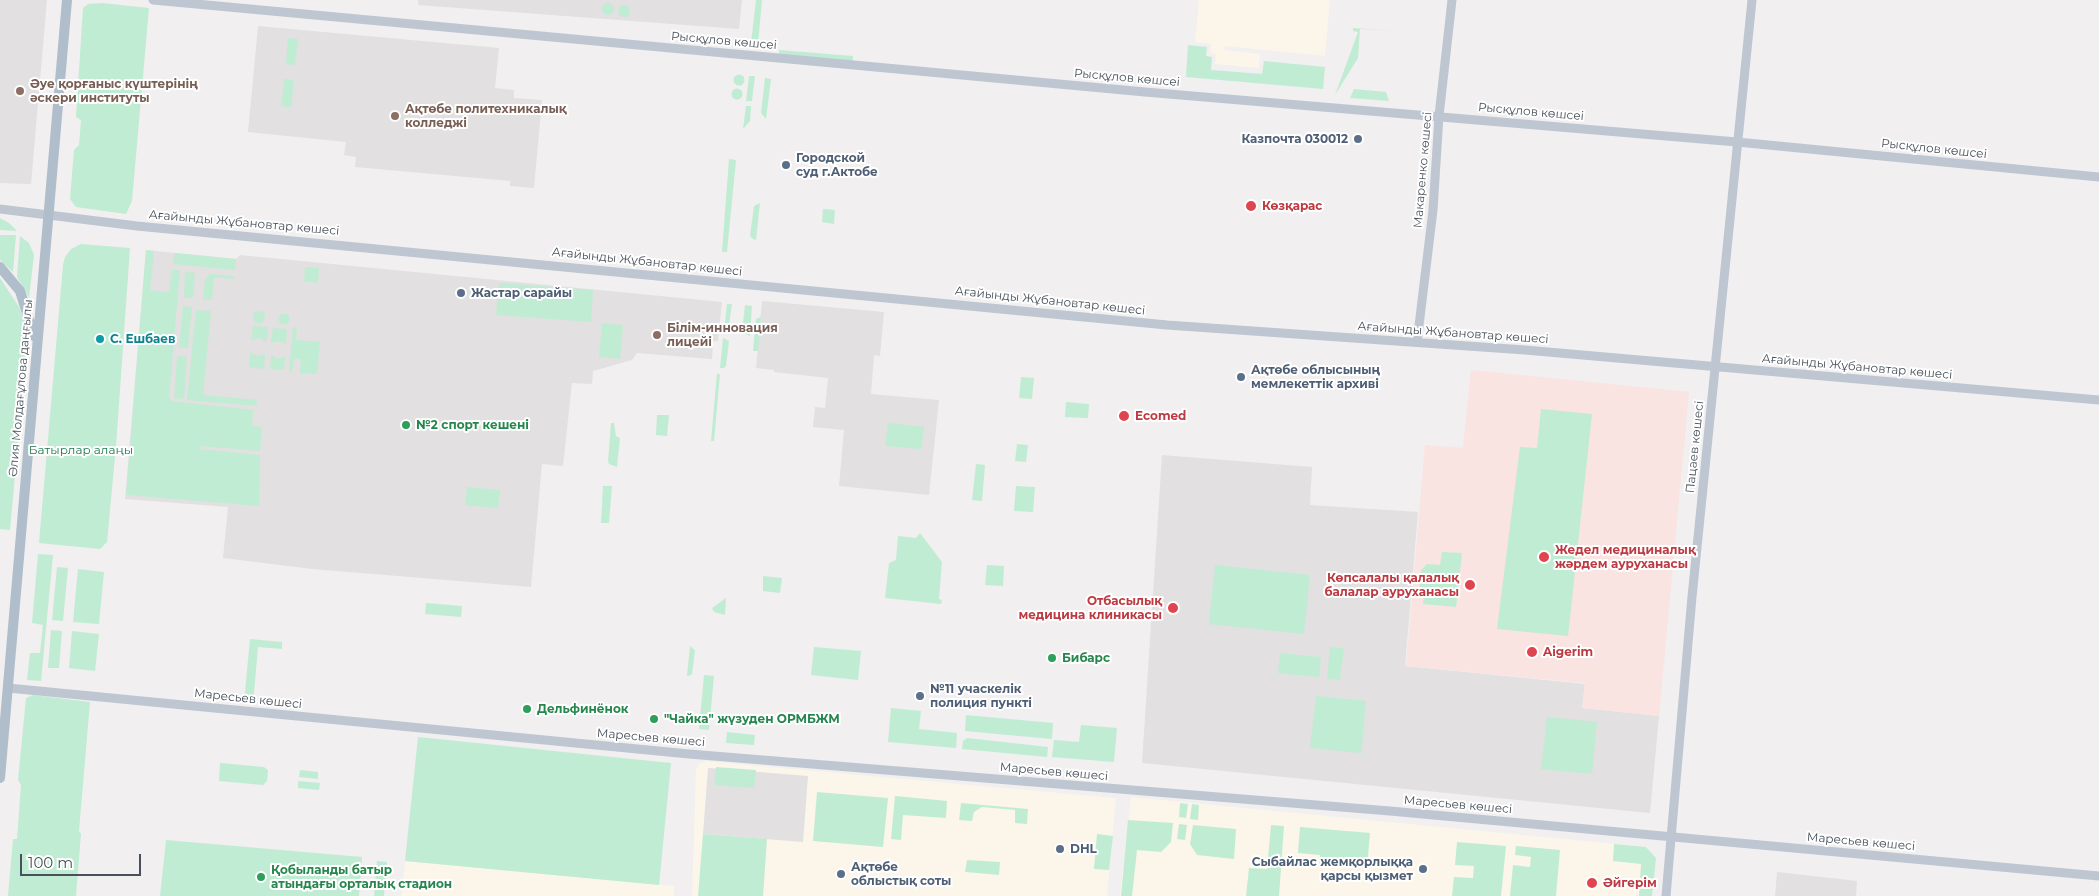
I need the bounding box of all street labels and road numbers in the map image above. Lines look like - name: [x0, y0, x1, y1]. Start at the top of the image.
- street label: Рысқұлов көшсеі: [671, 29, 777, 53]
- street label: Рысқұлов көшсеі: [1074, 66, 1180, 90]
- street label: Рысқұлов көшсеі: [1478, 100, 1584, 124]
- street label: Макаренко көшесі: [1411, 111, 1435, 229]
- street label: Рысқұлов көшсеі: [1880, 136, 1988, 162]
- street label: Ағайынды Жұбановтар көшесі: [148, 207, 340, 239]
- street label: Ағайынды Жұбановтар көшесі: [551, 245, 743, 279]
- street label: Ағайынды Жұбановтар көшесі: [954, 284, 1146, 318]
- street label: Әлия Молдағұлова даңғылы: [6, 299, 36, 477]
- street label: Ағайынды Жұбановтар көшесі: [1357, 319, 1549, 347]
- street label: Ағайынды Жұбановтар көшесі: [1761, 351, 1953, 383]
- street label: Пацаев көшесі: [1683, 400, 1707, 494]
- street label: Маресьев көшесі: [193, 686, 303, 712]
- street label: Маресьев көшесі: [596, 726, 706, 750]
- street label: Маресьев көшесі: [999, 760, 1109, 784]
- street label: Маресьев көшесі: [1403, 793, 1513, 817]
- street label: Маресьев көшесі: [1806, 830, 1916, 854]

